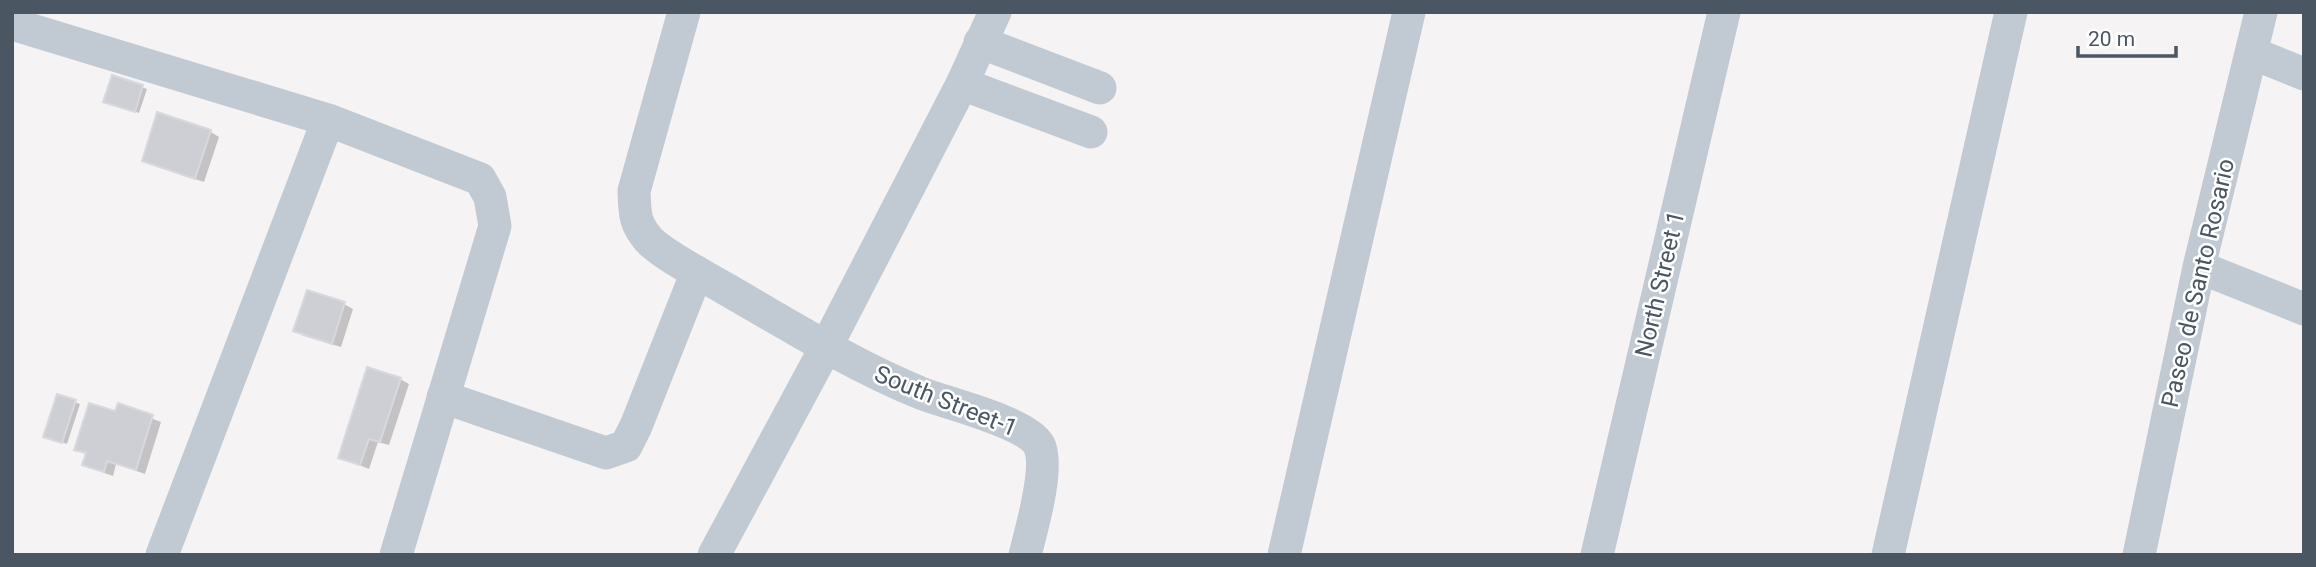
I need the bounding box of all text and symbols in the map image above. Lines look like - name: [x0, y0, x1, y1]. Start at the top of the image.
- scale bar: [2078, 14, 2176, 58]
- text: 20 m: [2088, 27, 2135, 51]
- street label: Paseo de Santo Rosario: [2156, 156, 2240, 410]
- street label: North Street 1: [1630, 208, 1690, 360]
- street label: South Street-1: [870, 360, 1022, 442]

